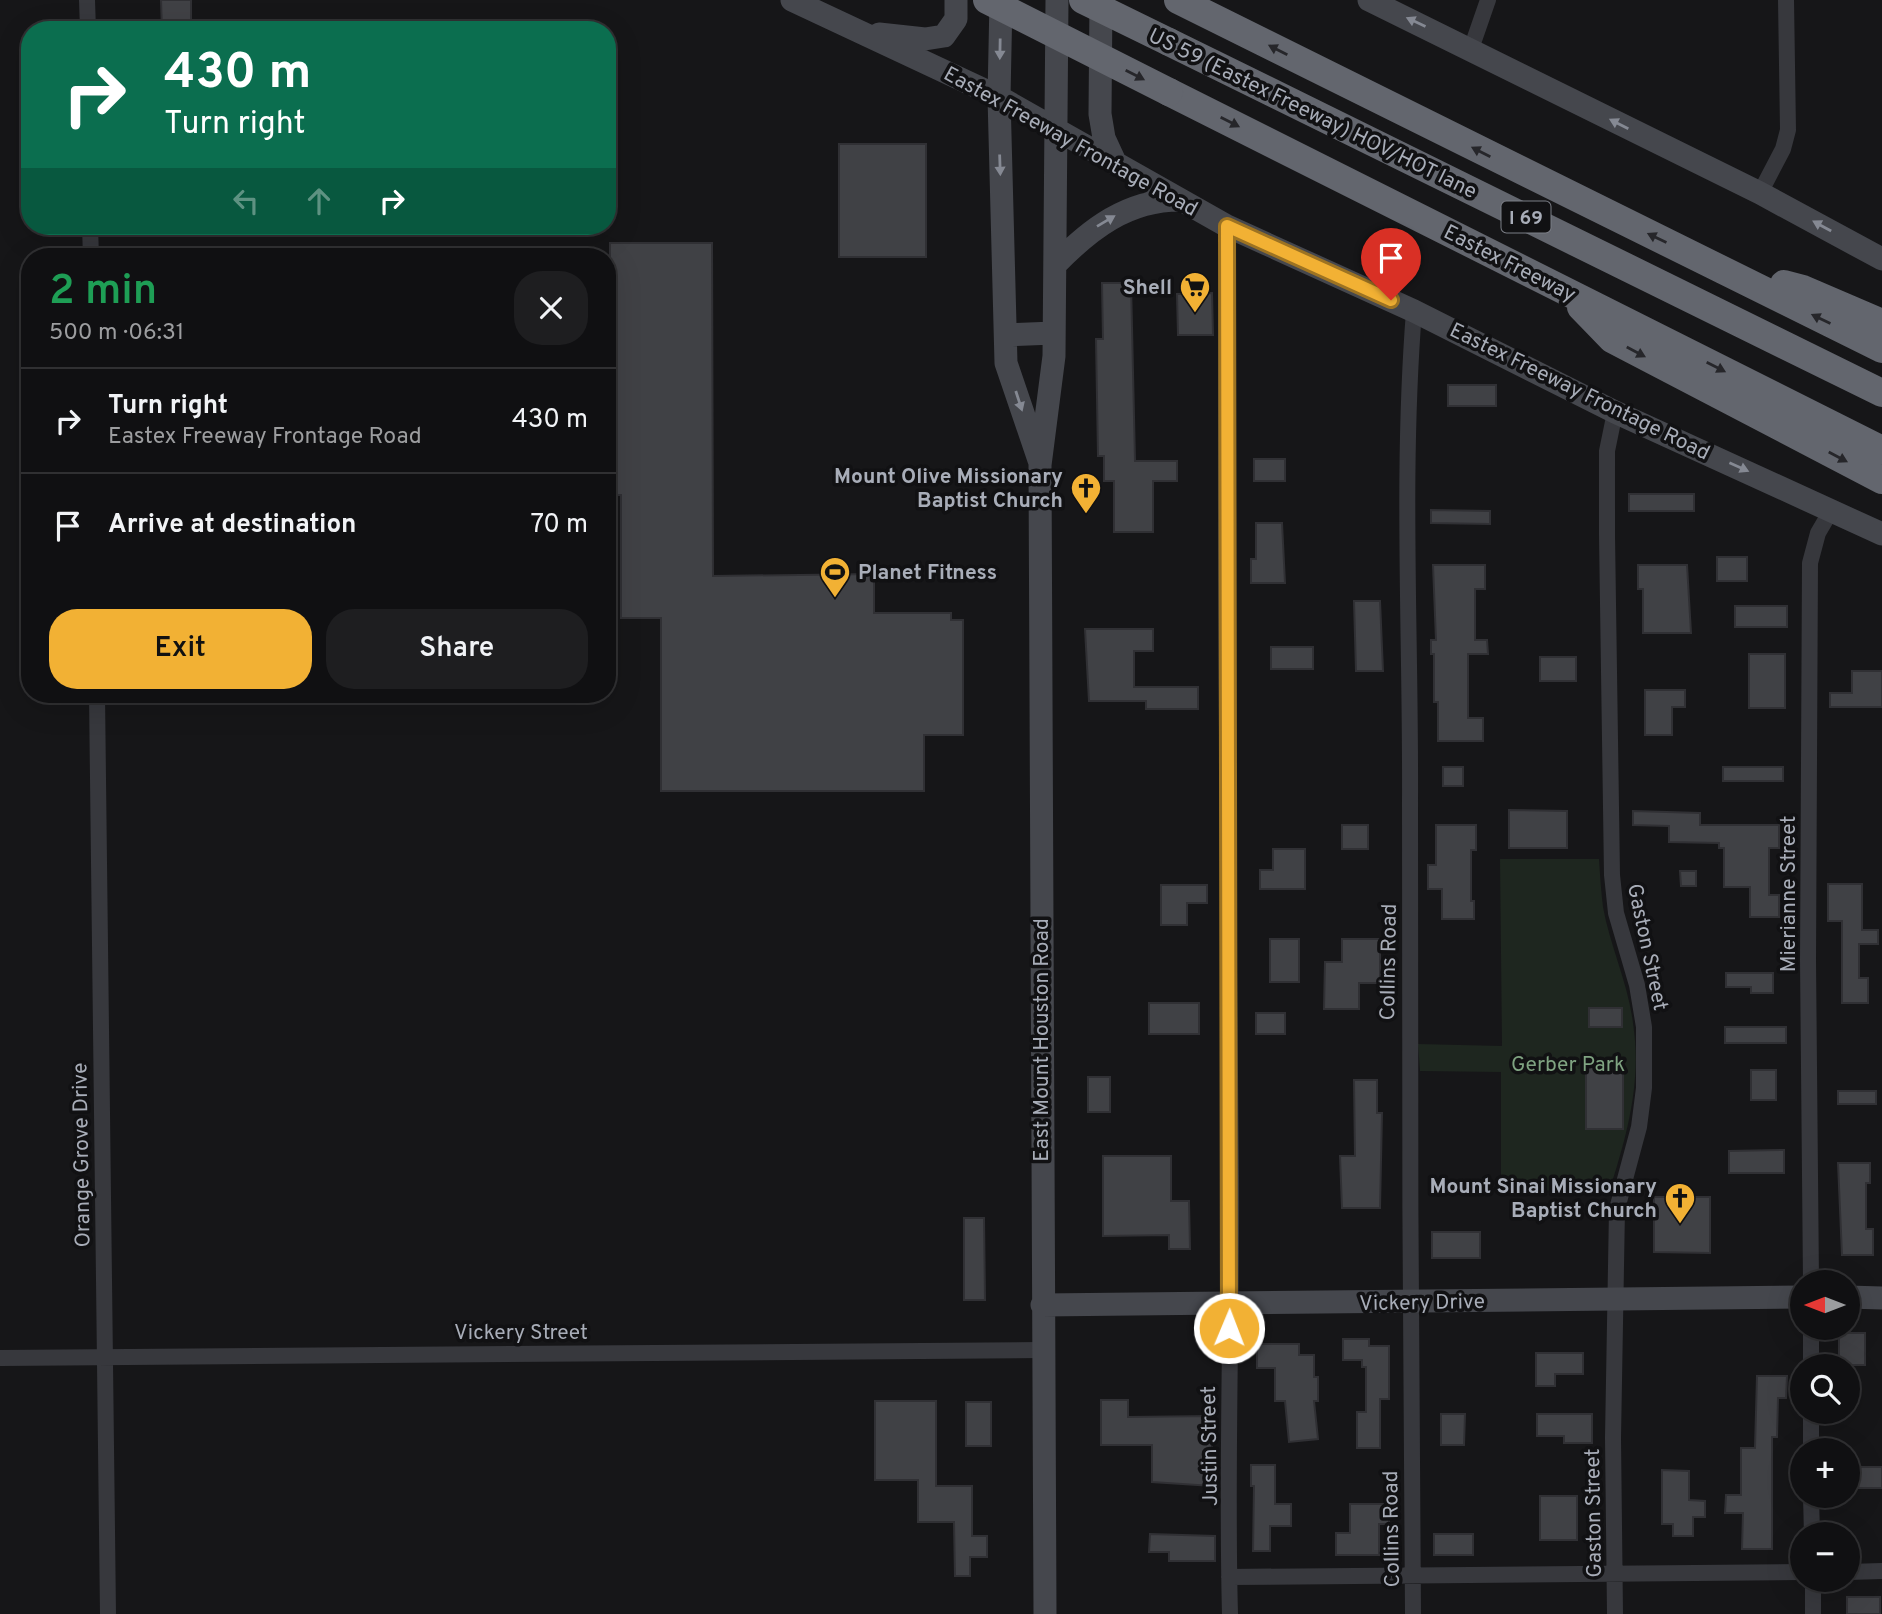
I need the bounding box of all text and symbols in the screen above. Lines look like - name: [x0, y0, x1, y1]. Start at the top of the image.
- one-way arrow: [1406, 16, 1426, 28]
- street label: US 59 (Eastex Freeway) HOV/HOT lane: [1144, 23, 1481, 206]
- one-way arrow: [994, 38, 1005, 60]
- text: 430 m: [164, 44, 312, 106]
- one-way arrow: [1268, 45, 1288, 56]
- icon: right: [49, 49, 140, 140]
- street label: Eastex Freeway Frontage Road: [938, 61, 1202, 224]
- one-way arrow: [1125, 69, 1145, 80]
- text: Turn right: [164, 105, 306, 145]
- one-way arrow: [1220, 117, 1240, 128]
- one-way arrow: [1609, 118, 1629, 129]
- one-way arrow: [1471, 147, 1491, 158]
- one-way arrow: [995, 155, 1006, 177]
- icon: left: [227, 182, 265, 220]
- icon: ahead: [300, 182, 338, 220]
- icon: right: [373, 182, 411, 220]
- road number: I 69: [1502, 202, 1550, 232]
- one-way arrow: [1096, 215, 1115, 227]
- street label: Eastex Freeway: [1439, 219, 1580, 309]
- one-way arrow: [1812, 220, 1832, 232]
- pin: [1361, 228, 1421, 300]
- one-way arrow: [1647, 232, 1667, 244]
- icon: arrive: [1372, 239, 1410, 277]
- text: 2 min: [49, 266, 157, 319]
- supermarket icon: Shell: [1178, 270, 1212, 314]
- button: close: [514, 271, 588, 345]
- place label: Shell: [1123, 275, 1172, 302]
- one-way arrow: [1811, 313, 1831, 324]
- street label: Eastex Freeway Frontage Road: [1445, 317, 1714, 467]
- text: 500 m · 06:31: [49, 319, 184, 348]
- one-way arrow: [1627, 346, 1646, 358]
- one-way arrow: [1706, 361, 1726, 372]
- text: Turn right: [108, 390, 228, 423]
- one-way arrow: [1014, 390, 1025, 411]
- icon: right: [49, 402, 87, 440]
- text: 430 m: [512, 404, 588, 437]
- text: Eastex Freeway Frontage Road: [108, 423, 422, 452]
- one-way arrow: [1828, 452, 1848, 463]
- one-way arrow: [1728, 462, 1749, 473]
- place label: Mount Olive Missionary Baptist Church: [834, 464, 1063, 515]
- church icon: Mount Olive Missionary Baptist Church: [1069, 471, 1103, 515]
- icon: arrive: [49, 507, 87, 545]
- text: Arrive at destination: [108, 509, 356, 542]
- text: 70 m: [530, 509, 588, 542]
- sports icon: Planet Fitness: [818, 555, 852, 599]
- place label: Planet Fitness: [858, 560, 997, 587]
- button: Exit: [49, 609, 312, 689]
- button: Share: [326, 609, 588, 689]
- street label: Mierianne Street: [1776, 816, 1803, 972]
- street label: Gaston Street: [1620, 881, 1673, 1013]
- street label: Collins Road: [1375, 903, 1404, 1021]
- street label: East Mount Houston Road: [1029, 918, 1056, 1162]
- park label: Gerber Park: [1511, 1052, 1625, 1079]
- street label: Orange Grove Drive: [67, 1062, 98, 1248]
- place label: Mount Sinai Missionary Baptist Church: [1429, 1174, 1657, 1225]
- church icon: Mount Sinai Missionary Baptist Church: [1663, 1181, 1697, 1225]
- north arrow: [1790, 1270, 1860, 1340]
- map controls: [1790, 1270, 1860, 1592]
- street label: Vickery Drive: [1359, 1289, 1485, 1318]
- position arrow: [1192, 1291, 1266, 1365]
- street label: Vickery Street: [454, 1320, 588, 1347]
- button: search: [1790, 1354, 1860, 1424]
- street label: Justin Street: [1196, 1386, 1225, 1506]
- button: +: [1790, 1438, 1860, 1508]
- street label: Gaston Street: [1580, 1448, 1609, 1578]
- street label: Collins Road: [1378, 1470, 1407, 1588]
- button: −: [1790, 1522, 1860, 1592]

